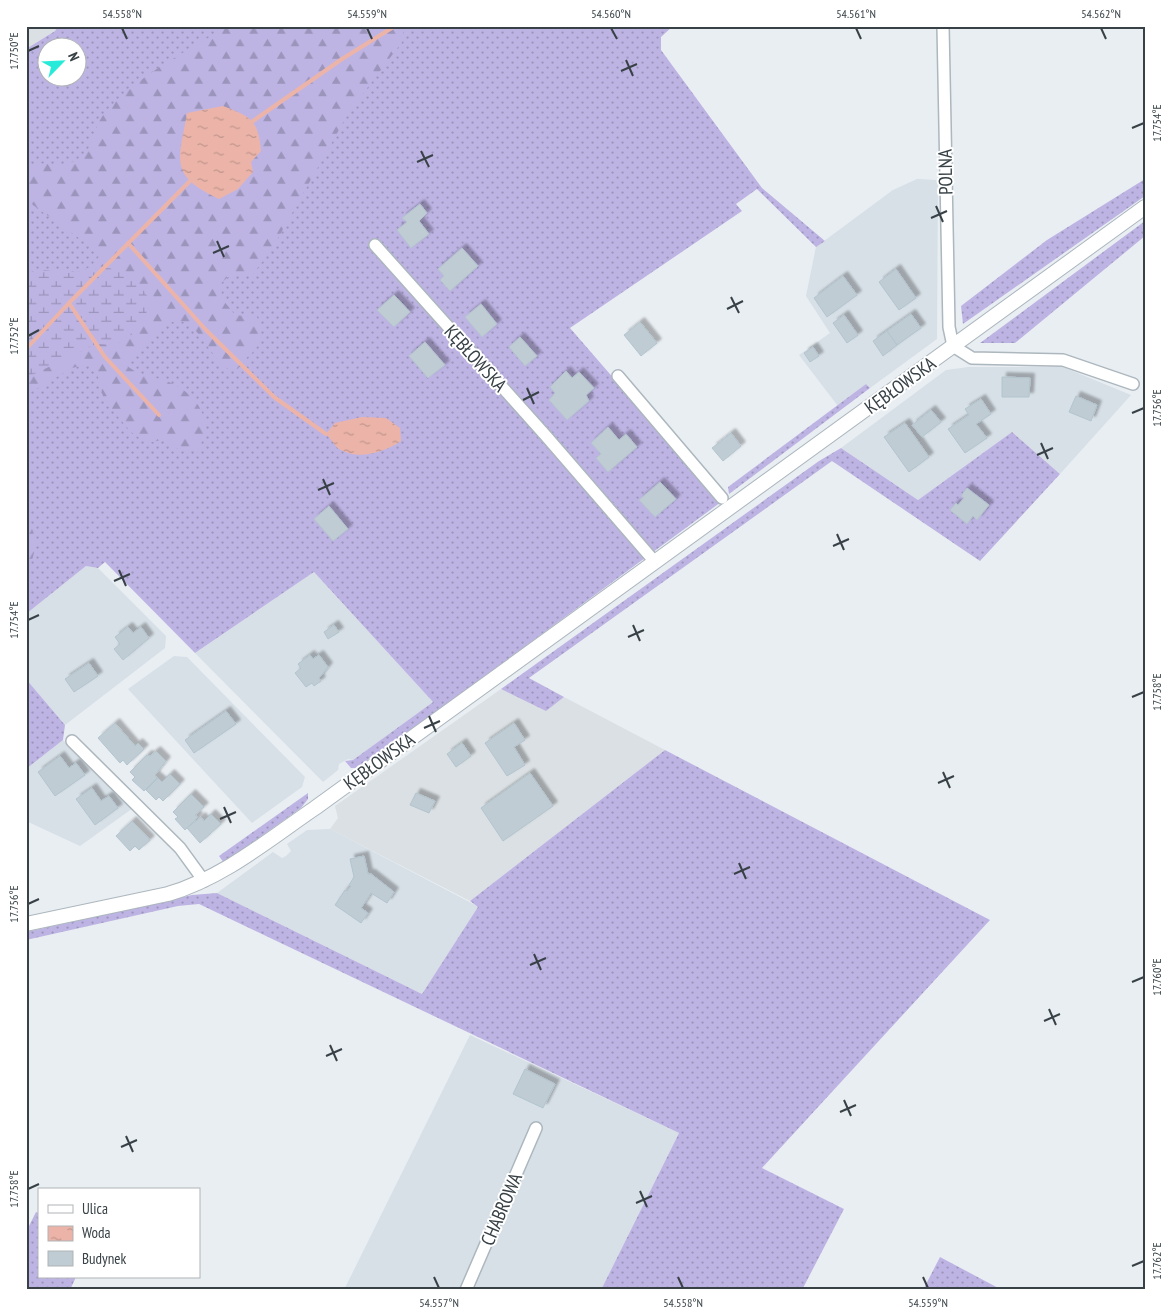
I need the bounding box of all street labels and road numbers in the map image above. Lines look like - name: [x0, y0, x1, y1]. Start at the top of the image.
- street label: POLNA: [933, 149, 957, 195]
- street label: KĘBŁOWSKA: [440, 319, 512, 397]
- street label: KĘBŁOWSKA: [860, 351, 940, 419]
- street label: KĘBŁOWSKA: [339, 727, 419, 795]
- street label: CHABROWA: [475, 1169, 527, 1249]

